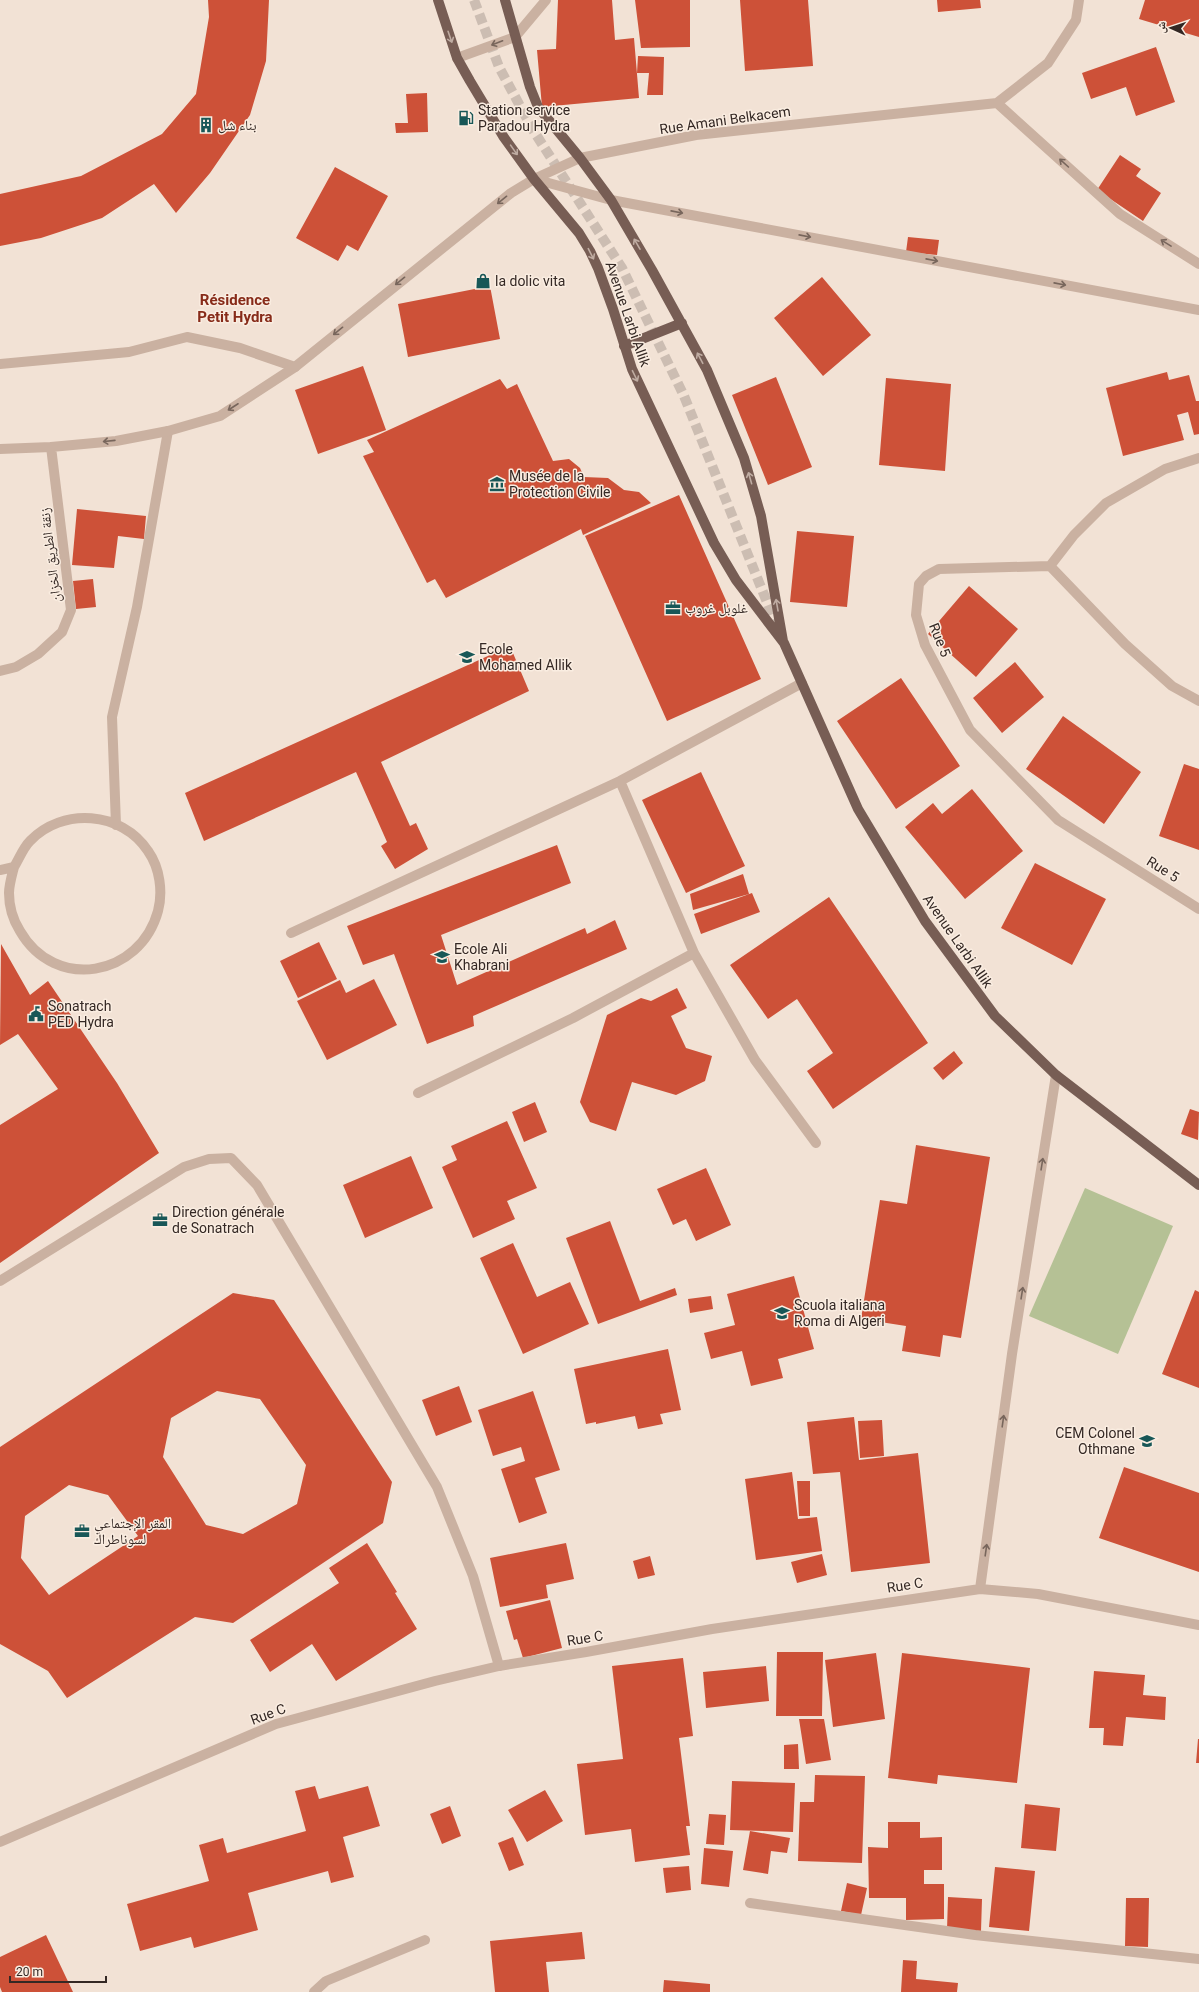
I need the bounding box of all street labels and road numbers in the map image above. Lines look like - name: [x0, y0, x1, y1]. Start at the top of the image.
- street label: Rue Amani Belkacem: [658, 103, 792, 137]
- street label: Avenue Larbi Allik: [602, 259, 654, 370]
- street label: زنقة الطريق الخزان: [36, 506, 66, 603]
- street label: Rue 5: [926, 621, 954, 659]
- street label: Rue 5: [1144, 853, 1182, 885]
- street label: Avenue Larbi Allik: [920, 891, 997, 992]
- street label: Rue C: [886, 1574, 924, 1596]
- street label: Rue C: [566, 1627, 604, 1649]
- street label: Rue C: [248, 1700, 288, 1728]

